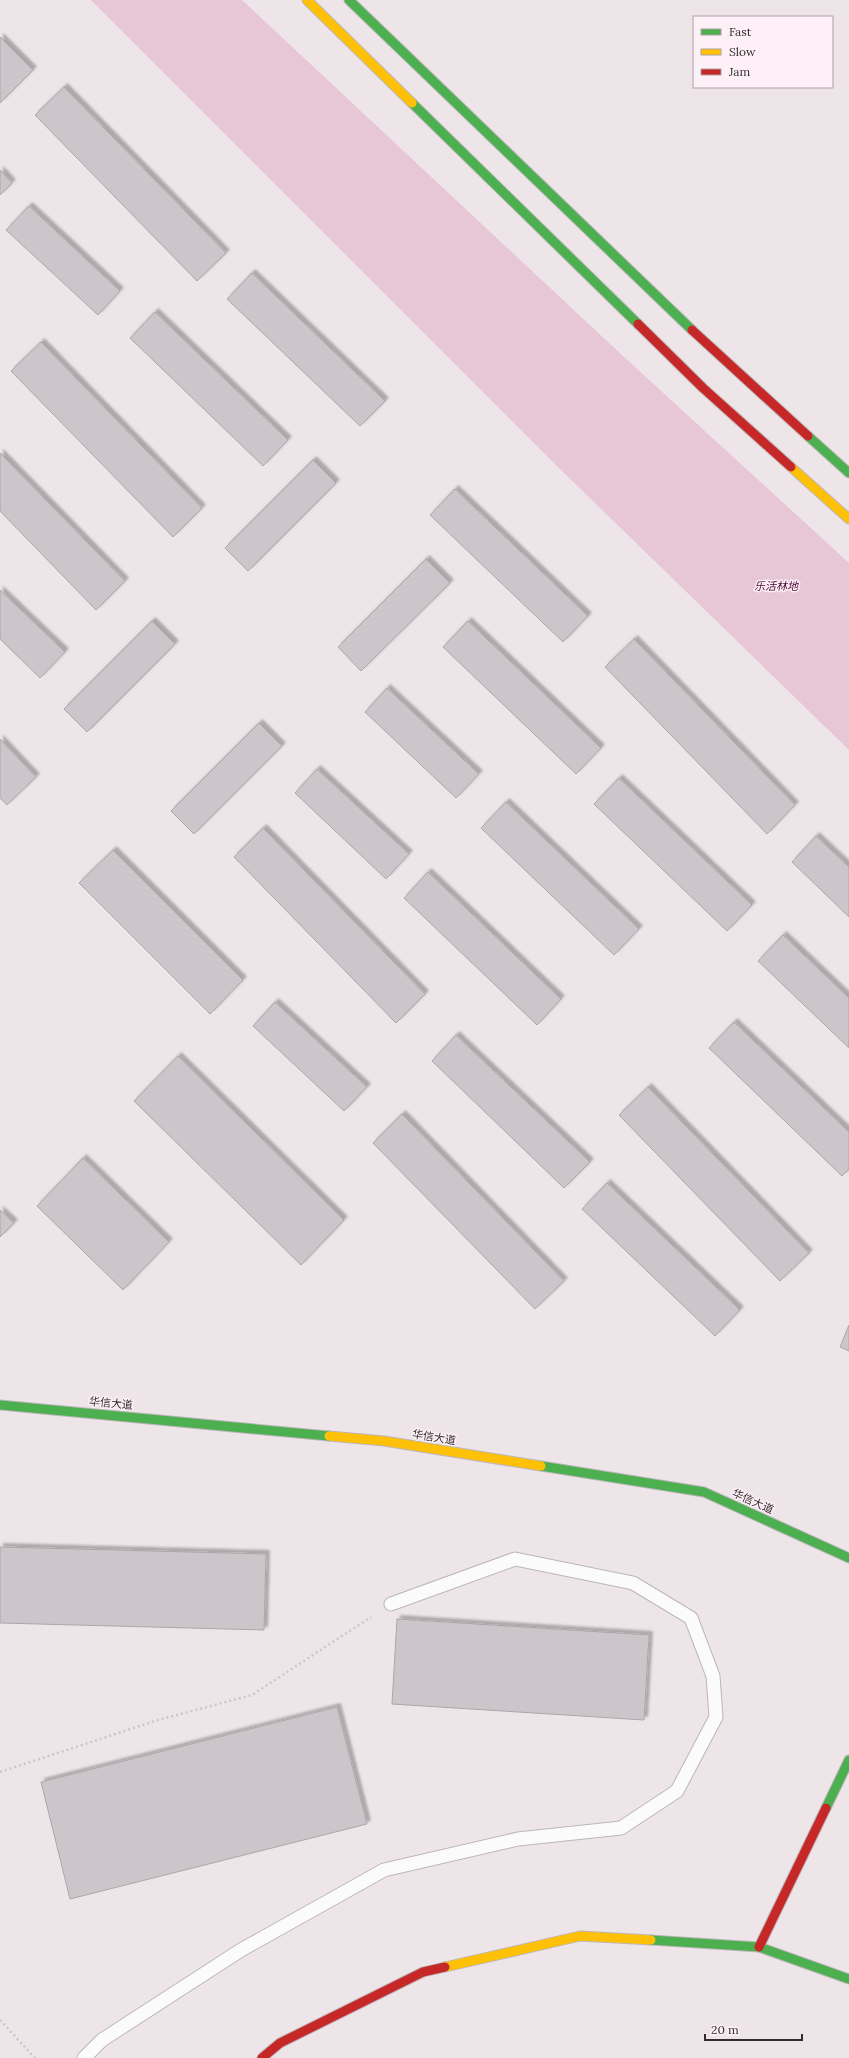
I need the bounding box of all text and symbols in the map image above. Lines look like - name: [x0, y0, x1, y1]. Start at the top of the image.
- legend: [693, 16, 833, 88]
- text: Fast: [729, 24, 752, 39]
- text: Slow: [729, 44, 756, 59]
- text: Jam: [728, 64, 750, 79]
- park label: 乐活林地: [754, 579, 799, 593]
- street label: 华信大道: [88, 1394, 134, 1412]
- street label: 华信大道: [411, 1427, 457, 1447]
- street label: 华信大道: [730, 1486, 776, 1516]
- scale bar: [705, 2016, 802, 2042]
- text: 20 m: [711, 2022, 739, 2037]

